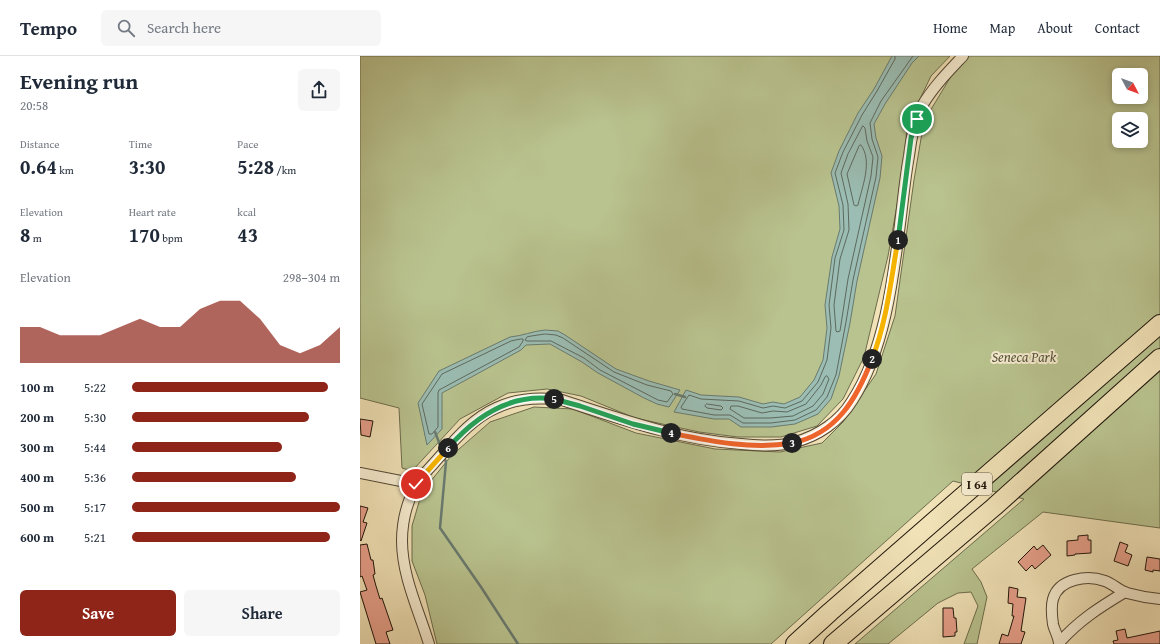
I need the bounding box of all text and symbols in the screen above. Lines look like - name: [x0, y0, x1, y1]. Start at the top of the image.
- search box: [101, 10, 381, 46]
- text: Tempo: [20, 14, 77, 42]
- icon: search: [115, 17, 137, 39]
- text: Search here: [147, 17, 221, 38]
- text: Home: [933, 18, 968, 38]
- text: Map: [990, 18, 1015, 38]
- text: About: [1037, 18, 1073, 38]
- text: Contact: [1095, 18, 1140, 38]
- text: Evening run: [20, 65, 138, 97]
- north arrow: [1112, 68, 1148, 104]
- map controls: [1112, 68, 1148, 148]
- button: share: [298, 69, 340, 111]
- text: 20:58: [20, 96, 48, 115]
- pin: [900, 102, 934, 136]
- icon: arrive: [906, 108, 928, 130]
- button: layers: [1112, 112, 1148, 148]
- text: Distance: [20, 136, 59, 152]
- text: Time: [129, 136, 152, 152]
- text: Pace: [237, 136, 258, 152]
- text: 0.64: [20, 152, 57, 181]
- text: 3:30: [129, 152, 165, 181]
- text: 5:28: [237, 152, 274, 181]
- text: km: [57, 162, 74, 178]
- text: /km: [274, 162, 296, 178]
- text: Elevation: [20, 204, 63, 220]
- text: Heart rate: [129, 204, 176, 220]
- text: kcal: [237, 204, 256, 220]
- text: 8: [20, 220, 30, 249]
- text: 170: [129, 220, 160, 249]
- text: 43: [237, 220, 258, 249]
- text: m: [30, 230, 42, 246]
- text: bpm: [160, 230, 183, 246]
- pin: 1: [888, 230, 908, 250]
- text: 1: [895, 232, 901, 248]
- text: Elevation: [20, 268, 71, 287]
- text: 298–304 m: [283, 268, 340, 287]
- park label: Seneca Park: [992, 347, 1057, 367]
- pin: 2: [862, 349, 882, 369]
- text: 2: [869, 351, 875, 367]
- text: 100 m: [20, 378, 54, 397]
- text: 5:22: [84, 378, 106, 397]
- pin: 5: [544, 389, 564, 409]
- text: 5: [551, 391, 557, 407]
- text: 200 m: [20, 408, 54, 427]
- text: 5:30: [84, 408, 106, 427]
- pin: 4: [661, 423, 681, 443]
- text: 4: [668, 425, 674, 441]
- pin: 3: [782, 433, 802, 453]
- text: 3: [789, 435, 795, 451]
- text: 300 m: [20, 438, 54, 457]
- text: 5:44: [84, 438, 106, 457]
- pin: 6: [438, 438, 458, 458]
- text: 6: [445, 440, 451, 456]
- pin: [399, 467, 433, 501]
- text: 400 m: [20, 468, 54, 487]
- text: 5:36: [84, 468, 106, 487]
- icon: check: [405, 473, 427, 495]
- road number: I 64: [962, 473, 992, 495]
- text: 500 m: [20, 498, 54, 517]
- text: 5:17: [84, 498, 106, 517]
- text: 600 m: [20, 528, 54, 547]
- text: 5:21: [84, 528, 106, 547]
- button: Save: [20, 590, 176, 636]
- button: Share: [184, 590, 340, 636]

